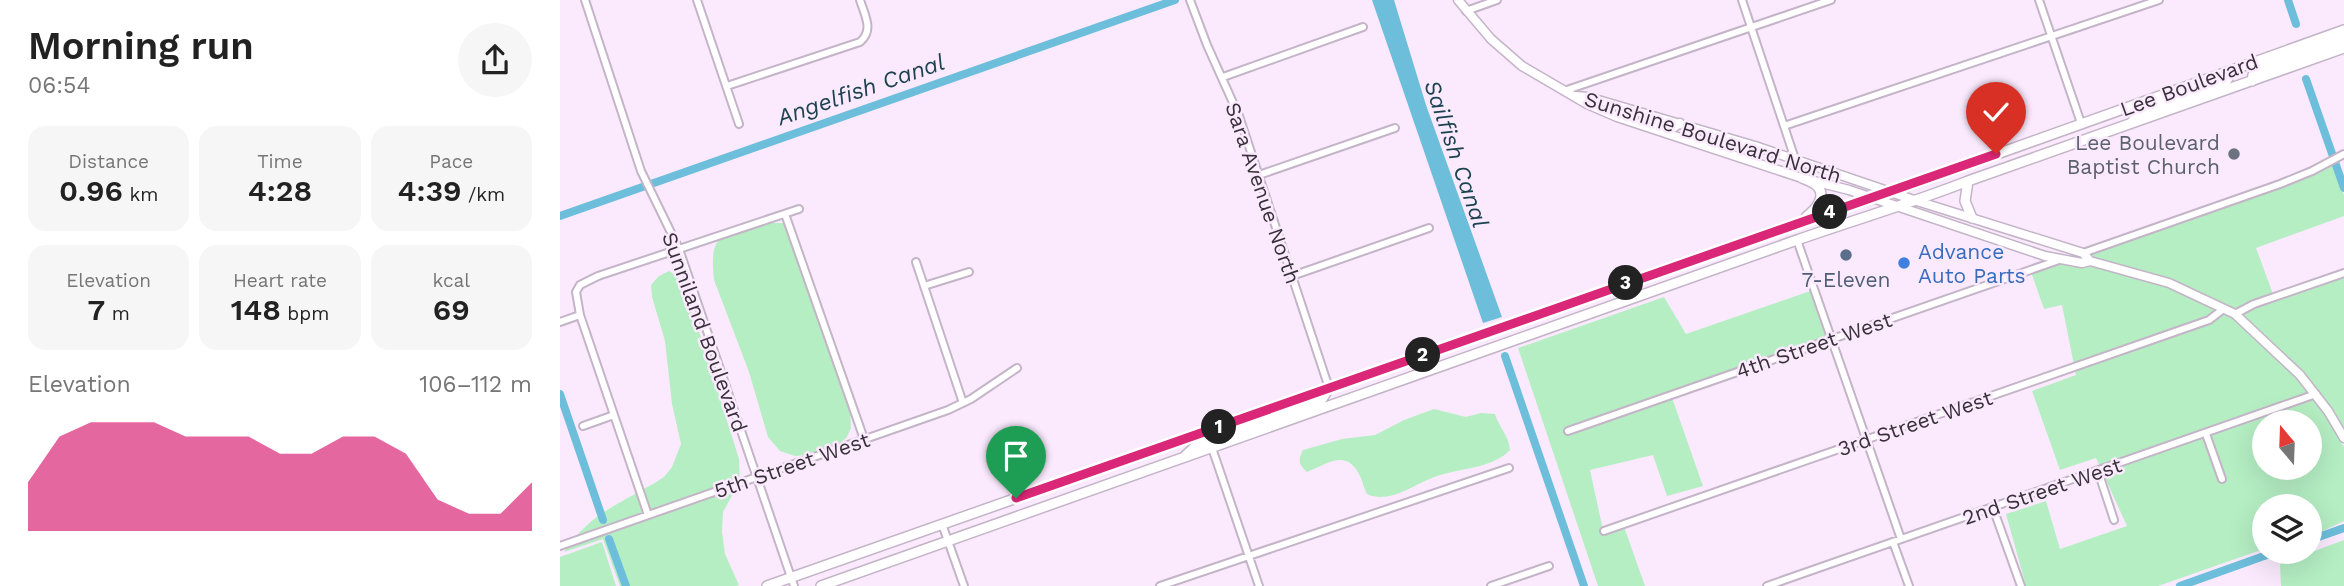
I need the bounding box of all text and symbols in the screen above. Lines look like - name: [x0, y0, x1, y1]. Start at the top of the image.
- button: share: [458, 23, 532, 97]
- text: Morning run: [28, 24, 254, 68]
- street label: Lee Boulevard: [2117, 48, 2261, 122]
- water label: Angelfish Canal: [773, 49, 948, 132]
- text: 06:54: [28, 72, 91, 99]
- water label: Sailfish Canal: [1418, 77, 1494, 231]
- pin: [1966, 82, 2026, 154]
- street label: Sunshine Boulevard North: [1581, 86, 1845, 188]
- icon: check: [1977, 93, 2015, 131]
- street label: Sara Avenue North: [1220, 99, 1306, 287]
- place label: Lee Boulevard Baptist Church: [2067, 130, 2220, 179]
- marker: Lee Boulevard Baptist Church: [2226, 146, 2242, 162]
- text: Distance: [68, 150, 149, 173]
- text: Time: [257, 150, 303, 173]
- text: Pace: [429, 150, 473, 173]
- text: 0.96: [59, 173, 123, 208]
- text: 4:28: [248, 173, 312, 208]
- text: 4:39: [397, 173, 462, 208]
- text: km: [123, 183, 158, 206]
- text: /km: [462, 183, 505, 206]
- pin: 4: [1812, 194, 1848, 230]
- text: 4: [1823, 200, 1836, 223]
- street label: Sunniland Boulevard: [657, 229, 753, 435]
- place label: Advance Auto Parts: [1918, 239, 2026, 288]
- marker: 7-Eleven: [1838, 247, 1854, 263]
- marker: Advance Auto Parts: [1896, 255, 1912, 271]
- pin: 3: [1608, 266, 1644, 300]
- place label: 7-Eleven: [1801, 267, 1891, 292]
- text: Elevation: [66, 269, 151, 292]
- text: Heart rate: [233, 269, 327, 292]
- text: kcal: [433, 269, 470, 292]
- text: 3: [1620, 271, 1631, 294]
- text: 7: [88, 292, 105, 327]
- text: 148: [231, 292, 281, 327]
- text: 69: [433, 292, 470, 327]
- text: m: [105, 302, 130, 325]
- text: bpm: [281, 302, 329, 325]
- street label: 4th Street West: [1733, 307, 1895, 383]
- pin: 2: [1406, 338, 1440, 372]
- text: 2: [1417, 343, 1428, 366]
- text: Elevation: [28, 371, 131, 398]
- text: 106–112 m: [419, 371, 532, 398]
- street label: 3rd Street West: [1834, 385, 1996, 461]
- pin: 1: [1202, 410, 1236, 444]
- north arrow: [2252, 410, 2322, 480]
- map controls: [2252, 410, 2322, 564]
- text: 1: [1214, 415, 1223, 438]
- pin: [986, 426, 1046, 498]
- street label: 5th Street West: [711, 427, 873, 503]
- icon: arrive: [997, 437, 1035, 475]
- street label: 2nd Street West: [1959, 452, 2125, 530]
- button: layers: [2252, 494, 2322, 564]

